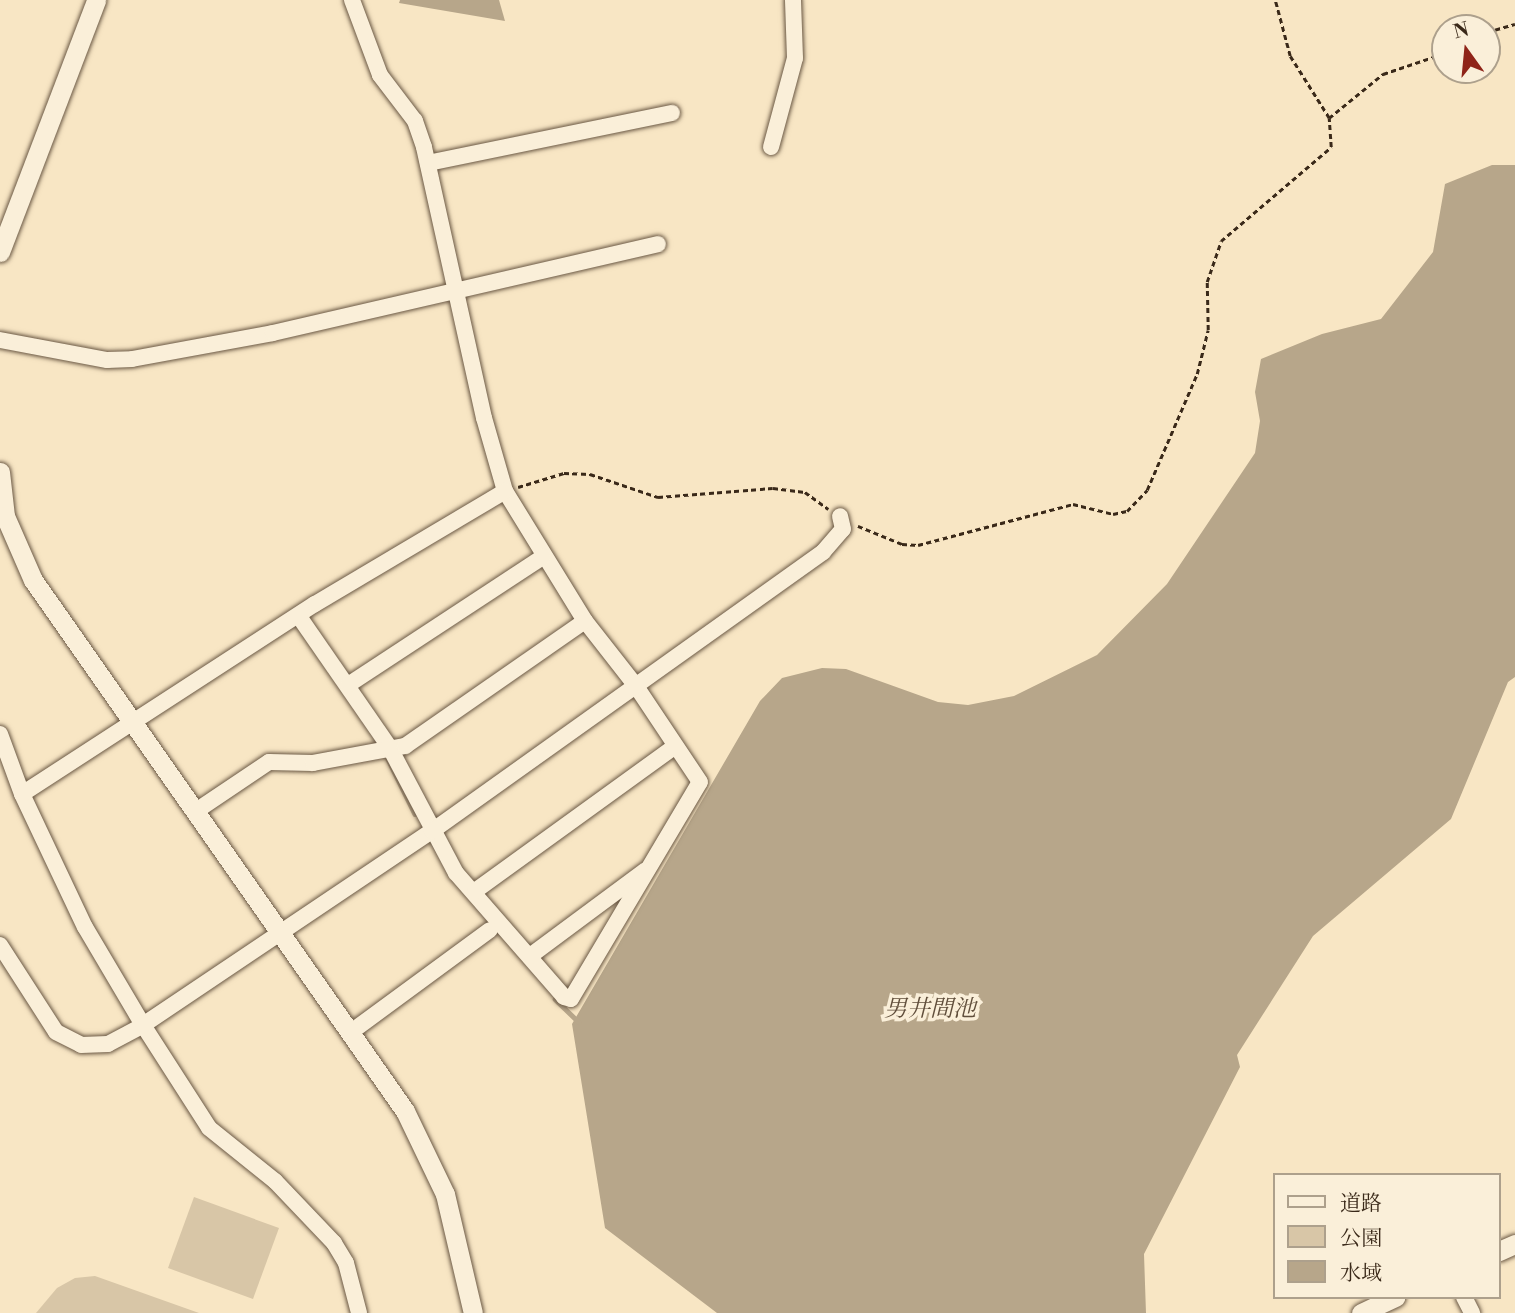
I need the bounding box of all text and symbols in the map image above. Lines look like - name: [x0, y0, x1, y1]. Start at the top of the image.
- north arrow: [1431, 14, 1501, 84]
- text: N: [1451, 17, 1471, 44]
- water label: 男井間池: [884, 995, 976, 1023]
- legend: [1274, 1173, 1501, 1299]
- text: 道路: [1340, 1191, 1382, 1217]
- text: 公園: [1340, 1226, 1382, 1252]
- text: 水域: [1340, 1261, 1382, 1287]

